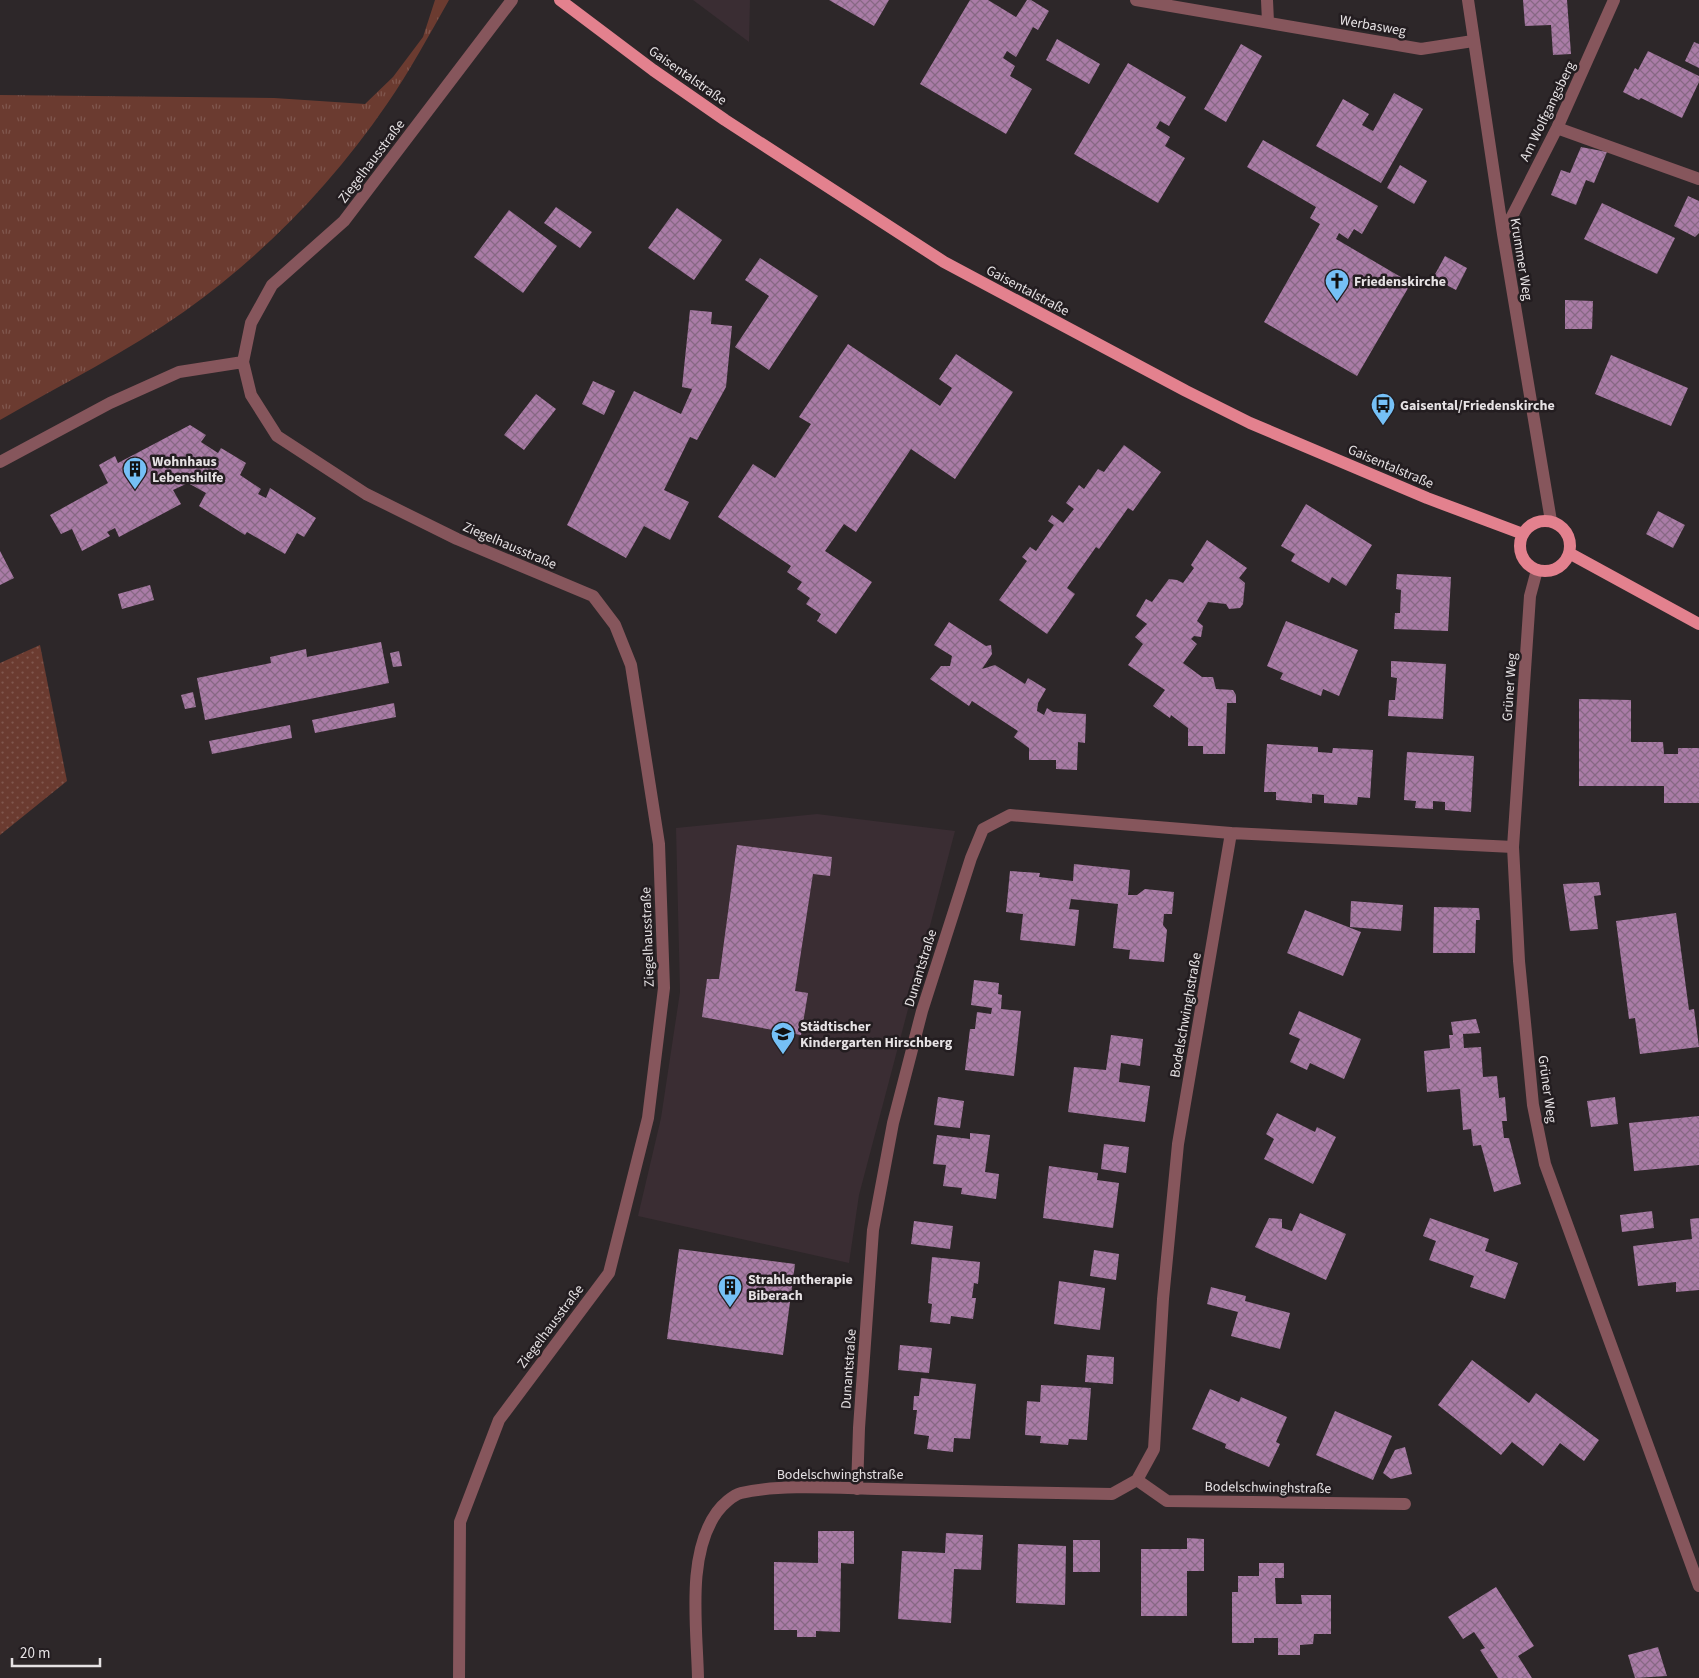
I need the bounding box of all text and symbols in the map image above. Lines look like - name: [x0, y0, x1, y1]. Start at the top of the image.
- street label: Werbasweg: [1338, 10, 1408, 42]
- street label: Gaisentalstraße: [644, 41, 731, 110]
- street label: Am Wolfgangsberg: [1515, 58, 1581, 165]
- street label: Ziegelhausstraße: [334, 116, 410, 208]
- street label: Krummer Weg: [1505, 216, 1537, 302]
- street label: Gaisentalstraße: [982, 261, 1073, 321]
- church icon: Friedenskirche: [1324, 268, 1350, 302]
- place label: Friedenskirche: [1354, 272, 1446, 292]
- bus stop icon: Gaisental/Friedenskirche: [1370, 392, 1396, 426]
- place label: Gaisental/Friedenskirche: [1400, 396, 1555, 416]
- street label: Gaisentalstraße: [1345, 440, 1437, 494]
- place label: Wohnhaus Lebenshilfe: [152, 452, 224, 488]
- building icon: Wohnhaus Lebenshilfe: [122, 456, 148, 490]
- street label: Ziegelhausstraße: [460, 517, 560, 575]
- street label: Grüner Weg: [1498, 652, 1522, 722]
- street label: Ziegelhausstraße: [636, 886, 660, 987]
- street label: Dunantstraße: [900, 927, 942, 1010]
- street label: Bodelschwinghstraße: [1165, 951, 1207, 1079]
- place label: Städtischer Kindergarten Hirschberg: [800, 1017, 953, 1053]
- school or university icon: Städtischer Kindergarten Hirschberg: [770, 1021, 796, 1055]
- street label: Grüner Weg: [1532, 1054, 1562, 1124]
- place label: Strahlentherapie Biberach: [748, 1270, 853, 1306]
- building icon: Strahlentherapie Biberach: [717, 1274, 743, 1308]
- street label: Ziegelhausstraße: [513, 1281, 589, 1373]
- street label: Dunantstraße: [836, 1328, 862, 1410]
- street label: Bodelschwinghstraße: [777, 1465, 903, 1485]
- street label: Bodelschwinghstraße: [1204, 1477, 1332, 1499]
- scale bar: [12, 1636, 100, 1668]
- text: 20 m: [20, 1643, 50, 1664]

